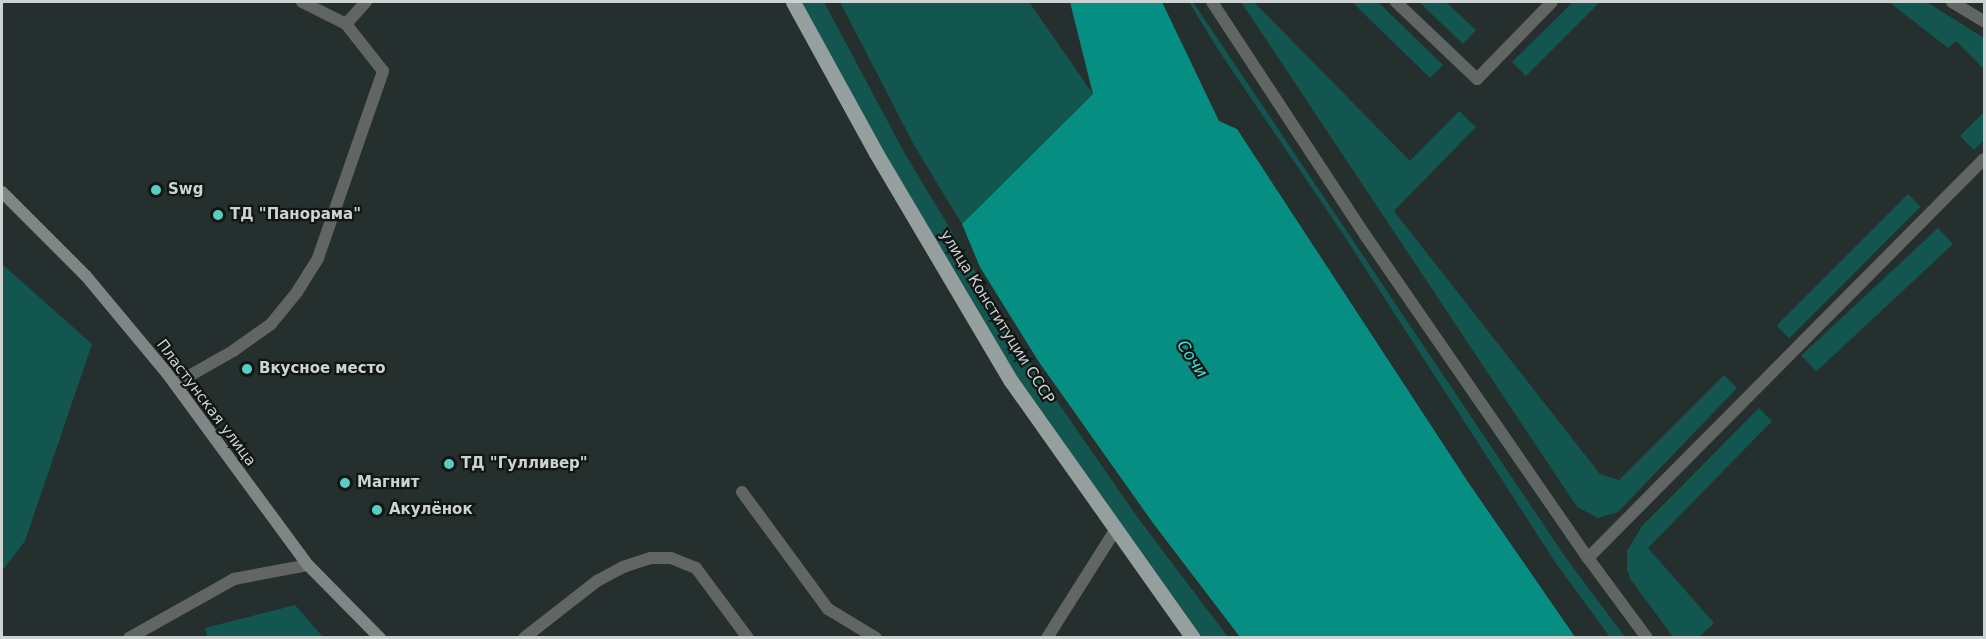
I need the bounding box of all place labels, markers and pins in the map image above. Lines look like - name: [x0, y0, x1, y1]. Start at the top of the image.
- place label: Swg: [168, 181, 203, 199]
- marker: Swg: [149, 183, 163, 197]
- place label: ТД "Панорама": [230, 206, 361, 224]
- marker: ТД "Панорама": [211, 208, 225, 222]
- place label: Вкусное место: [259, 360, 386, 378]
- marker: Вкусное место: [240, 362, 254, 376]
- place label: ТД "Гулливер": [461, 455, 588, 473]
- marker: ТД "Гулливер": [442, 457, 456, 471]
- place label: Магнит: [357, 474, 419, 492]
- marker: Магнит: [338, 476, 352, 490]
- place label: Акулёнок: [389, 501, 473, 519]
- marker: Акулёнок: [370, 503, 384, 517]

